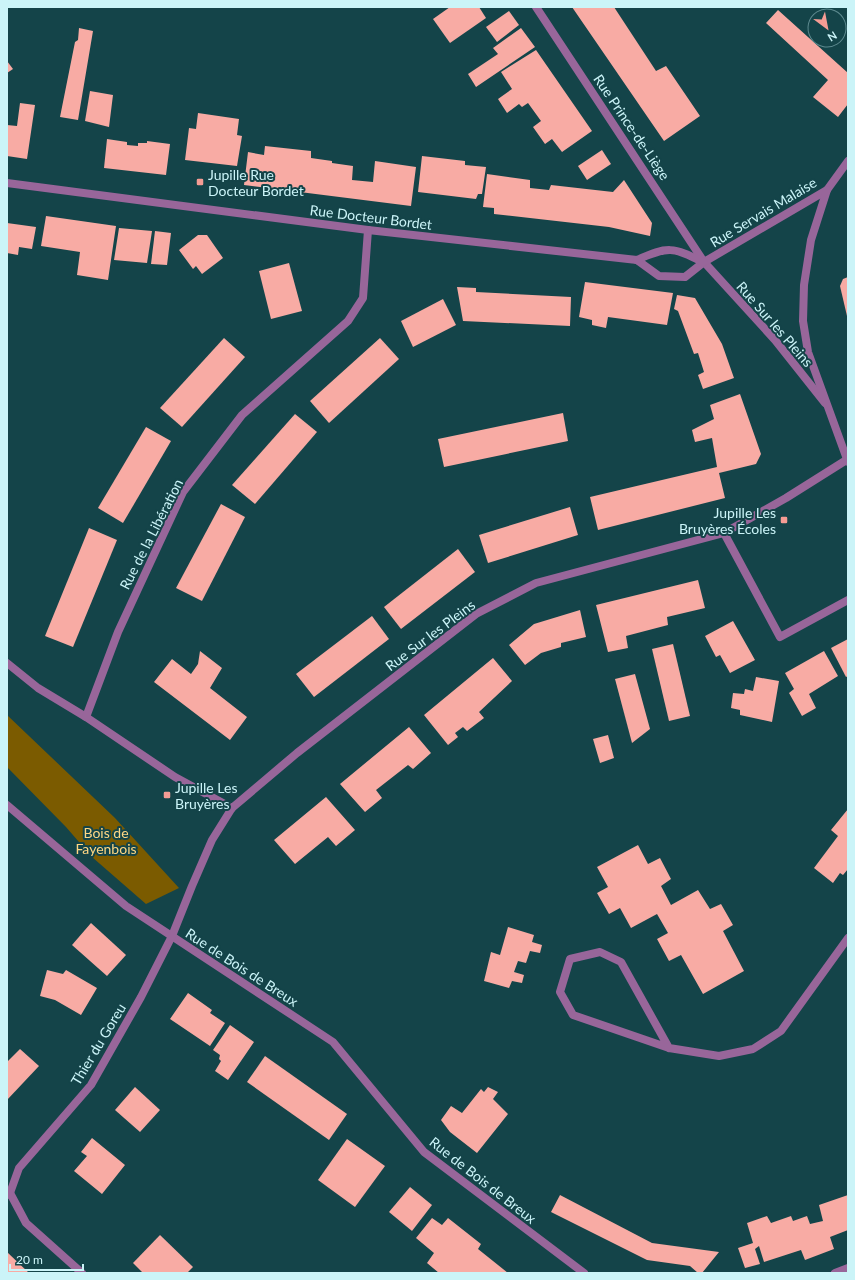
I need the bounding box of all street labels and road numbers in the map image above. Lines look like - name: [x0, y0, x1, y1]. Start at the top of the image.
- street label: Rue Prince-de-Liège: [590, 71, 674, 183]
- street label: Rue Servais Malaise: [707, 174, 819, 250]
- street label: Rue Docteur Bordet: [309, 201, 433, 233]
- street label: Rue Sur les Pleins: [733, 278, 817, 370]
- street label: Rue de la Libération: [116, 476, 186, 592]
- street label: Rue Sur les Pleins: [382, 596, 478, 674]
- street label: Rue de Bois de Breux: [183, 924, 301, 1010]
- street label: Thier du Goreu: [67, 1000, 129, 1088]
- street label: Rue de Bois de Breux: [426, 1133, 540, 1227]

